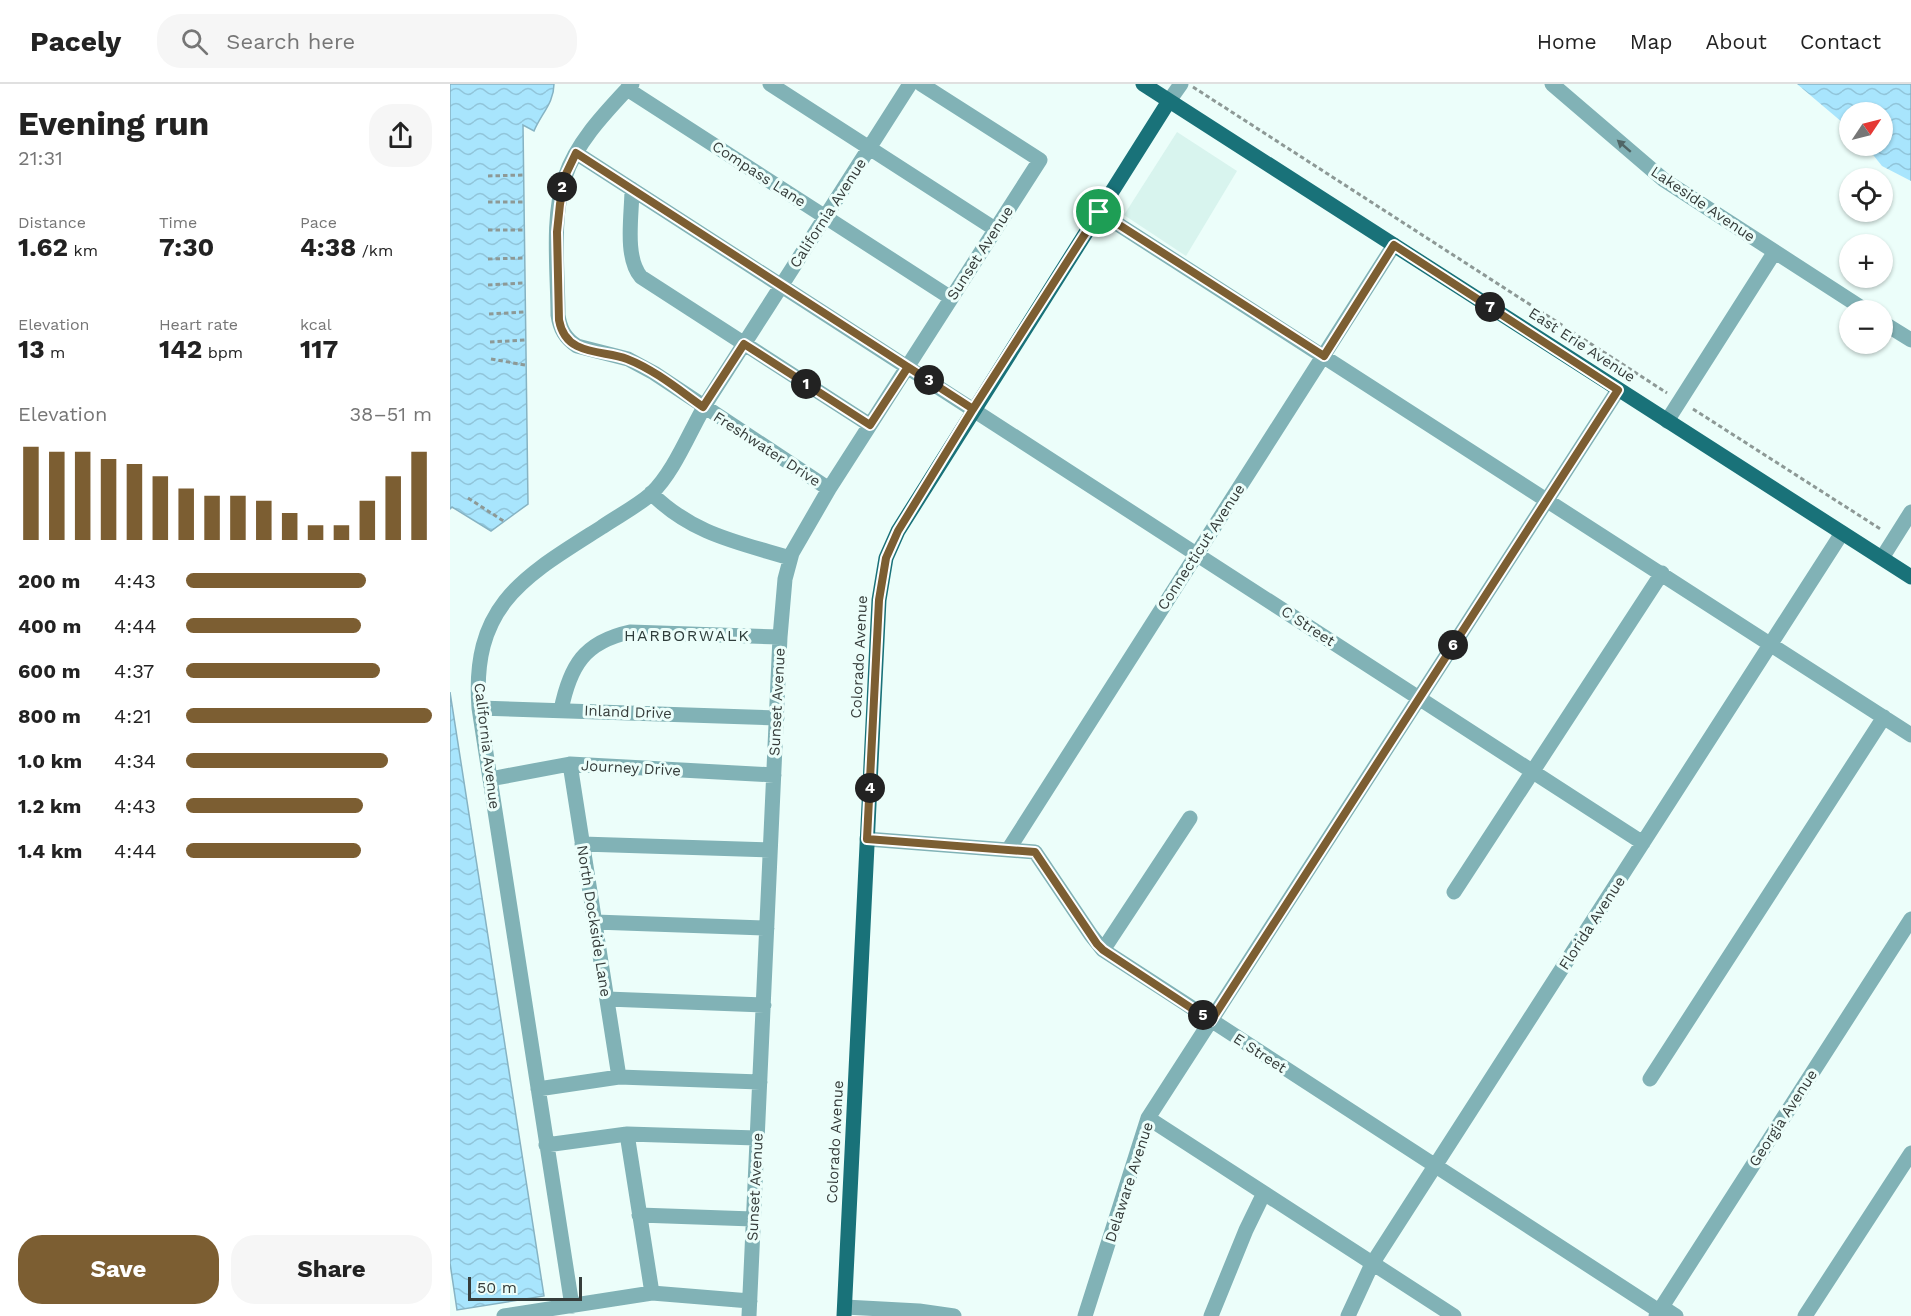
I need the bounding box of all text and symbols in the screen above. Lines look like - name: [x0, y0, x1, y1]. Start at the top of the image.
- search box: [157, 14, 577, 68]
- text: Pacely: [30, 25, 121, 58]
- icon: search: [178, 25, 211, 58]
- text: Search here: [226, 29, 355, 54]
- text: Home: [1537, 29, 1597, 54]
- text: Map: [1630, 29, 1673, 54]
- text: About: [1706, 29, 1767, 54]
- text: Contact: [1800, 29, 1881, 54]
- north arrow: [1839, 102, 1893, 156]
- map controls: [1839, 102, 1893, 354]
- text: Evening run: [18, 104, 209, 143]
- button: share: [369, 104, 432, 167]
- street label: Compass Lane: [709, 137, 809, 211]
- one-way arrow: [1617, 140, 1632, 153]
- text: 21:31: [18, 146, 63, 170]
- street label: California Avenue: [786, 155, 870, 271]
- street label: Lakeside Avenue: [1647, 162, 1759, 246]
- button: locate: [1839, 168, 1893, 222]
- pin: 2: [547, 172, 577, 202]
- text: 2: [557, 177, 567, 196]
- pin: [1073, 186, 1124, 237]
- icon: arrive: [1082, 195, 1115, 228]
- street label: Sunset Avenue: [943, 203, 1017, 303]
- text: Distance: [18, 213, 86, 232]
- text: Time: [159, 213, 197, 232]
- text: Pace: [300, 213, 337, 232]
- text: 1.62: [18, 232, 68, 262]
- text: 7:30: [159, 232, 214, 262]
- text: 4:38: [300, 232, 356, 262]
- button: +: [1839, 234, 1893, 288]
- text: km: [68, 241, 98, 260]
- text: /km: [356, 241, 393, 260]
- pin: 7: [1475, 292, 1505, 322]
- text: 7: [1485, 297, 1495, 316]
- button: −: [1839, 300, 1893, 354]
- street label: East Erie Avenue: [1525, 304, 1639, 386]
- text: Elevation: [18, 315, 89, 334]
- text: Heart rate: [159, 315, 238, 334]
- text: kcal: [300, 315, 332, 334]
- text: 13: [18, 334, 45, 364]
- text: 142: [159, 334, 202, 364]
- text: 117: [300, 334, 338, 364]
- text: m: [45, 343, 65, 362]
- text: bpm: [202, 343, 243, 362]
- pin: 3: [914, 365, 944, 395]
- pin: 1: [791, 369, 821, 399]
- text: 3: [924, 370, 934, 389]
- text: 1: [803, 374, 809, 393]
- text: Elevation: [18, 402, 107, 426]
- text: 38–51 m: [349, 402, 432, 426]
- street label: Freshwater Drive: [710, 408, 824, 490]
- street label: Connecticut Avenue: [1154, 481, 1248, 613]
- text: 200 m: [18, 569, 80, 593]
- text: 4:43: [114, 569, 156, 593]
- street label: Colorado Avenue: [847, 595, 871, 719]
- street label: C Street: [1278, 602, 1339, 650]
- text: 400 m: [18, 614, 81, 638]
- text: 4:44: [114, 614, 157, 638]
- district label: HARBORWALK: [624, 626, 750, 645]
- pin: 6: [1438, 630, 1468, 660]
- text: 6: [1448, 635, 1458, 654]
- street label: Sunset Avenue: [765, 647, 789, 757]
- text: 600 m: [18, 659, 81, 683]
- text: 4:37: [114, 659, 154, 683]
- street label: California Avenue: [470, 682, 504, 810]
- street label: Inland Drive: [584, 701, 672, 723]
- text: 800 m: [18, 704, 81, 728]
- text: 4:21: [114, 704, 152, 728]
- text: 1.0 km: [18, 749, 82, 773]
- text: 4:34: [114, 749, 156, 773]
- street label: Journey Drive: [581, 756, 681, 780]
- pin: 4: [855, 773, 885, 803]
- text: 4: [865, 778, 875, 797]
- text: 1.2 km: [18, 794, 81, 818]
- text: 4:43: [114, 794, 156, 818]
- text: 1.4 km: [18, 839, 82, 863]
- text: 4:44: [114, 839, 157, 863]
- street label: North Dockside Lane: [573, 844, 615, 998]
- street label: Florida Avenue: [1555, 873, 1629, 973]
- pin: 5: [1188, 1000, 1218, 1030]
- text: 5: [1198, 1005, 1208, 1024]
- street label: E Street: [1230, 1029, 1291, 1077]
- street label: Georgia Avenue: [1745, 1066, 1821, 1170]
- street label: Colorado Avenue: [823, 1080, 847, 1204]
- street label: Delaware Avenue: [1101, 1120, 1157, 1244]
- street label: Sunset Avenue: [743, 1132, 767, 1242]
- button: Save: [18, 1235, 219, 1304]
- button: Share: [231, 1235, 432, 1304]
- scale bar: [468, 1274, 582, 1302]
- text: 50 m: [477, 1278, 517, 1297]

